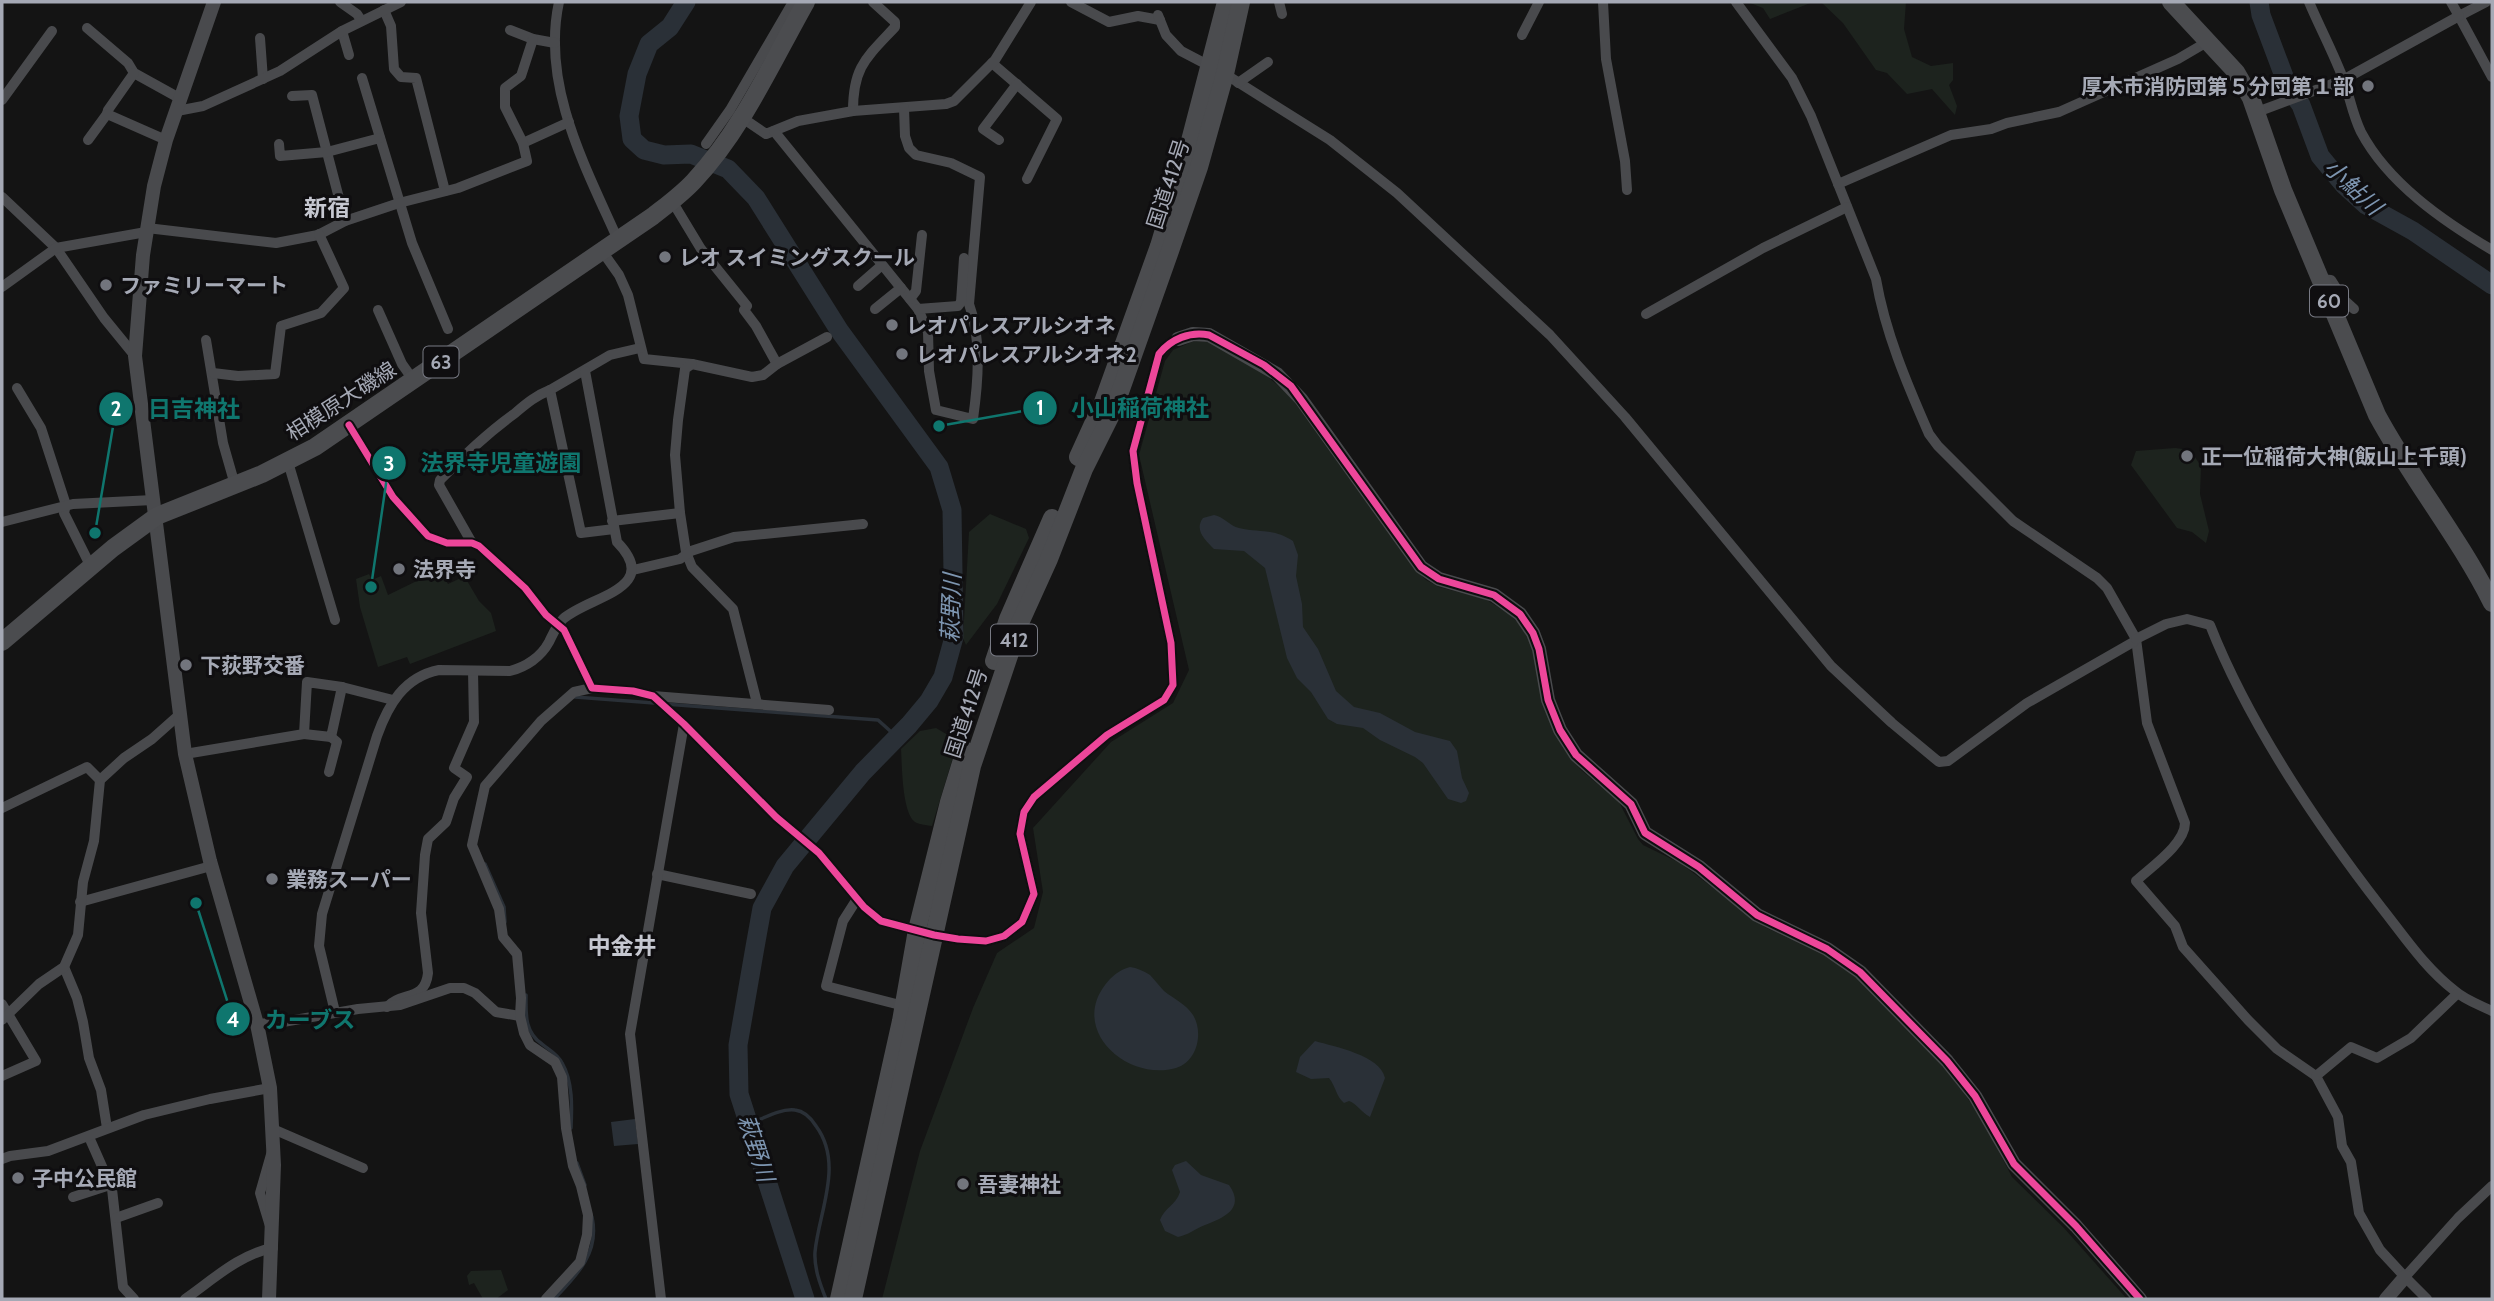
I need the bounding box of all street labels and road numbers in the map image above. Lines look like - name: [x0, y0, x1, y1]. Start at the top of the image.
- street label: 国道412号: [1142, 136, 1194, 232]
- road number: 60: [2310, 286, 2348, 316]
- road number: 63: [424, 346, 458, 378]
- street label: 相模原大磯線: [281, 356, 401, 446]
- road number: 412: [991, 624, 1037, 656]
- street label: 国道412号: [940, 665, 992, 761]

